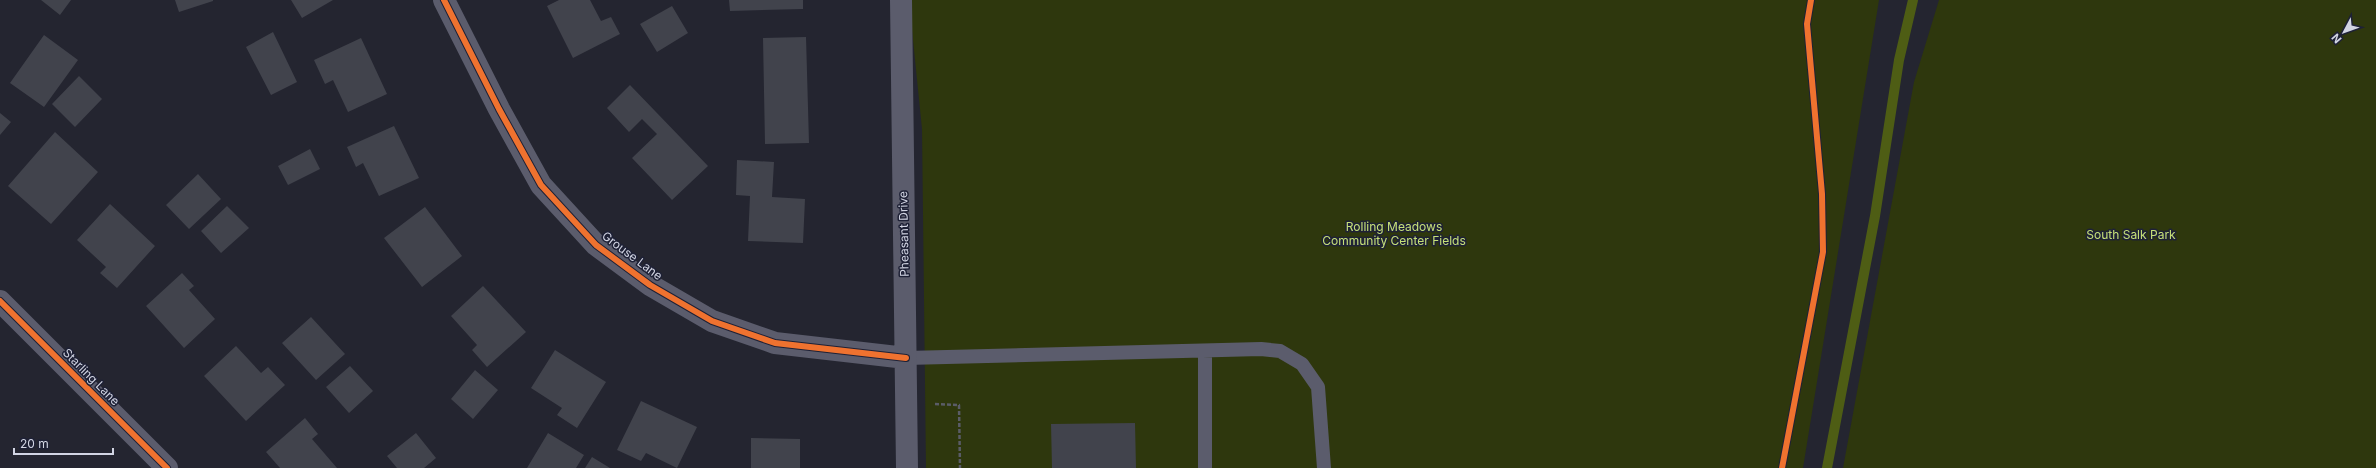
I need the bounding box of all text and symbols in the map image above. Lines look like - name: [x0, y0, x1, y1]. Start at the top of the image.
- north arrow: [2324, 12, 2364, 52]
- text: N: [2328, 31, 2344, 46]
- street label: Pheasant Drive: [895, 191, 912, 277]
- park label: Rolling Meadows Community Center Fields: [1322, 219, 1466, 248]
- park label: South Salk Park: [2086, 227, 2176, 242]
- street label: Grouse Lane: [599, 228, 666, 283]
- street label: Starling Lane: [60, 345, 123, 408]
- scale bar: [14, 430, 113, 456]
- text: 20 m: [20, 436, 49, 451]

